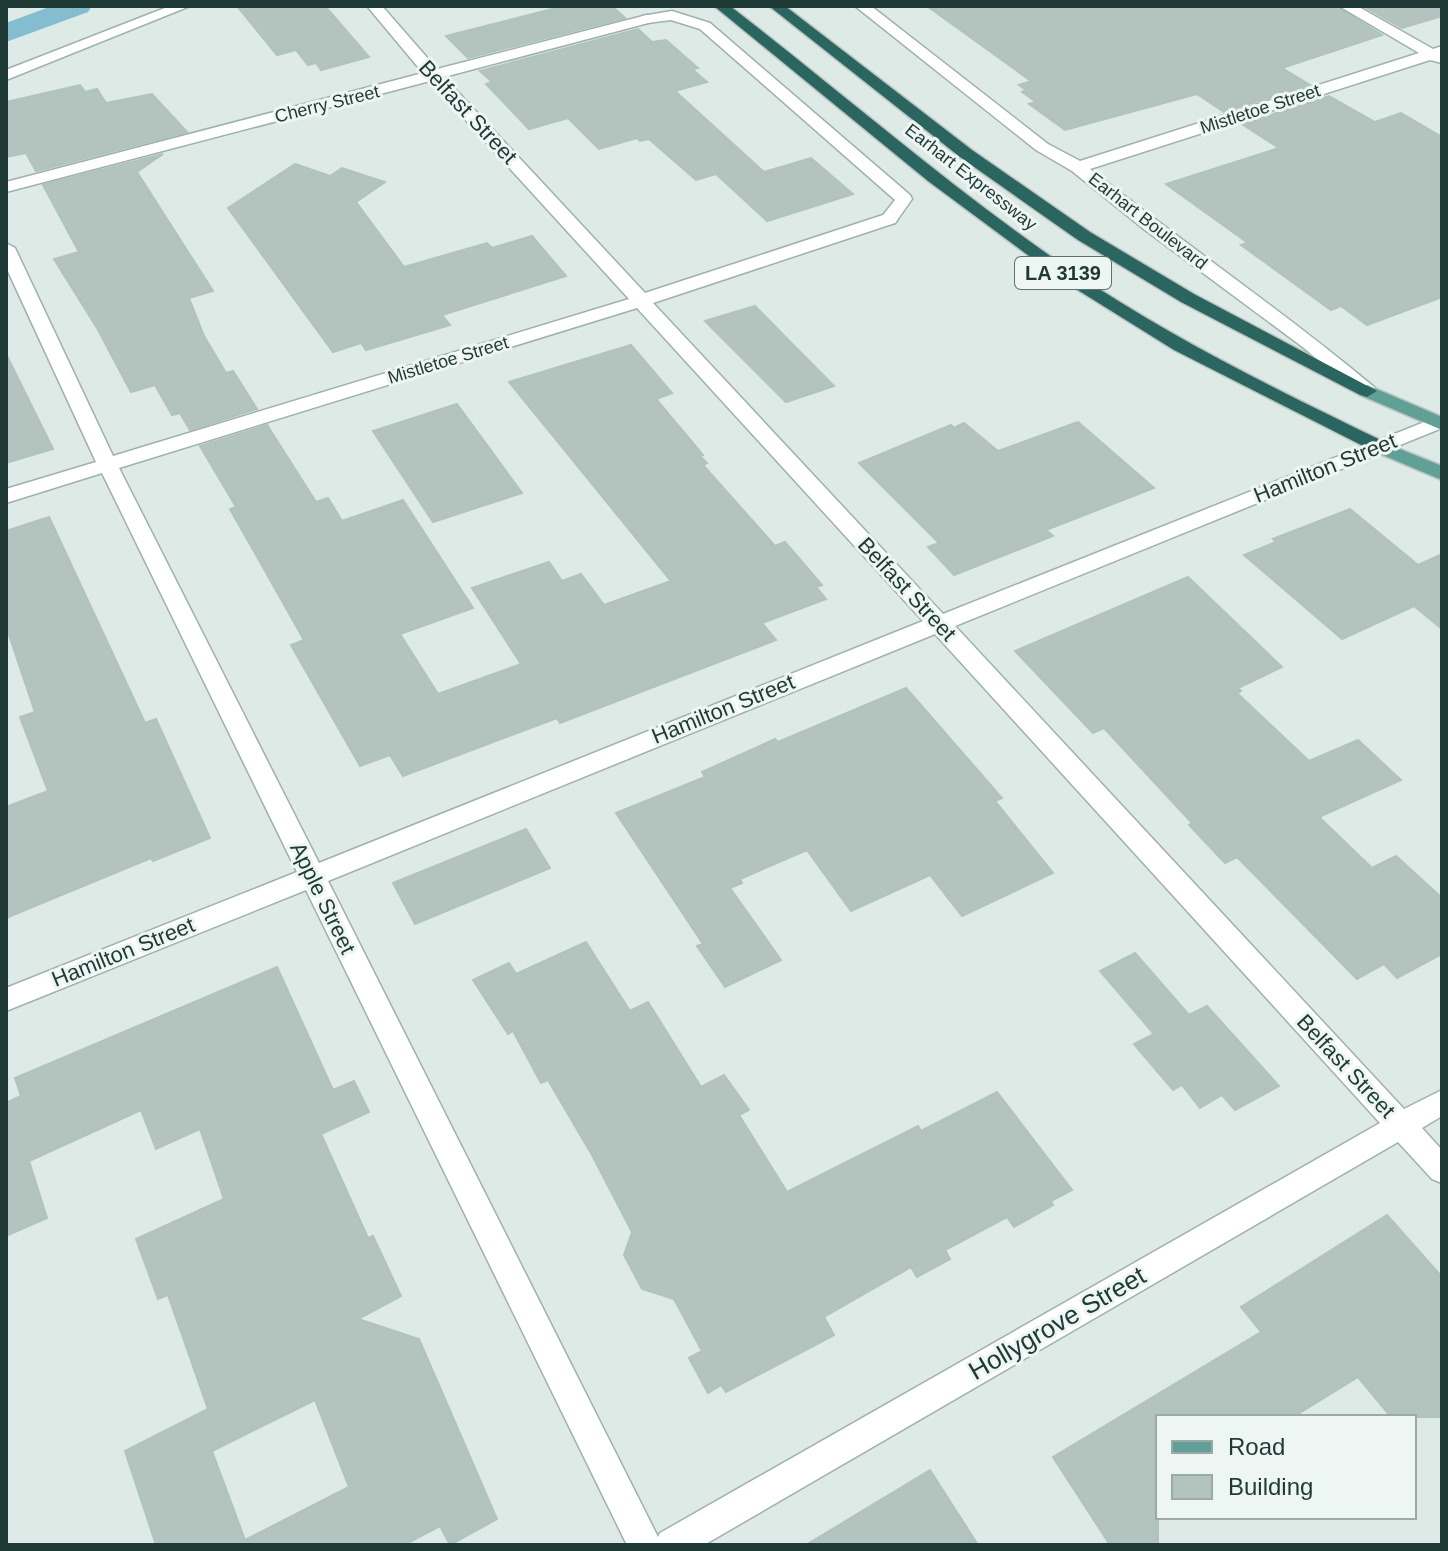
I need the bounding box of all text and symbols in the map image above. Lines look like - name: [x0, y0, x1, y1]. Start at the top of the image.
- street label: Belfast Street: [414, 55, 522, 169]
- street label: Mistletoe Street: [1197, 80, 1323, 138]
- street label: Cherry Street: [273, 81, 381, 127]
- street label: Earhart Expressway: [901, 120, 1041, 234]
- street label: Earhart Boulevard: [1085, 168, 1211, 274]
- road number: LA 3139: [1015, 257, 1111, 289]
- street label: Mistletoe Street: [385, 332, 511, 388]
- street label: Hamilton Street: [1250, 428, 1400, 508]
- street label: Belfast Street: [853, 532, 961, 646]
- street label: Hamilton Street: [648, 669, 798, 749]
- street label: Apple Street: [285, 838, 361, 958]
- street label: Hamilton Street: [48, 912, 198, 992]
- street label: Belfast Street: [1292, 1009, 1400, 1123]
- street label: Hollygrove Street: [963, 1260, 1152, 1386]
- legend: [1156, 1415, 1416, 1519]
- text: Road: [1228, 1433, 1285, 1460]
- text: Building: [1228, 1473, 1313, 1500]

